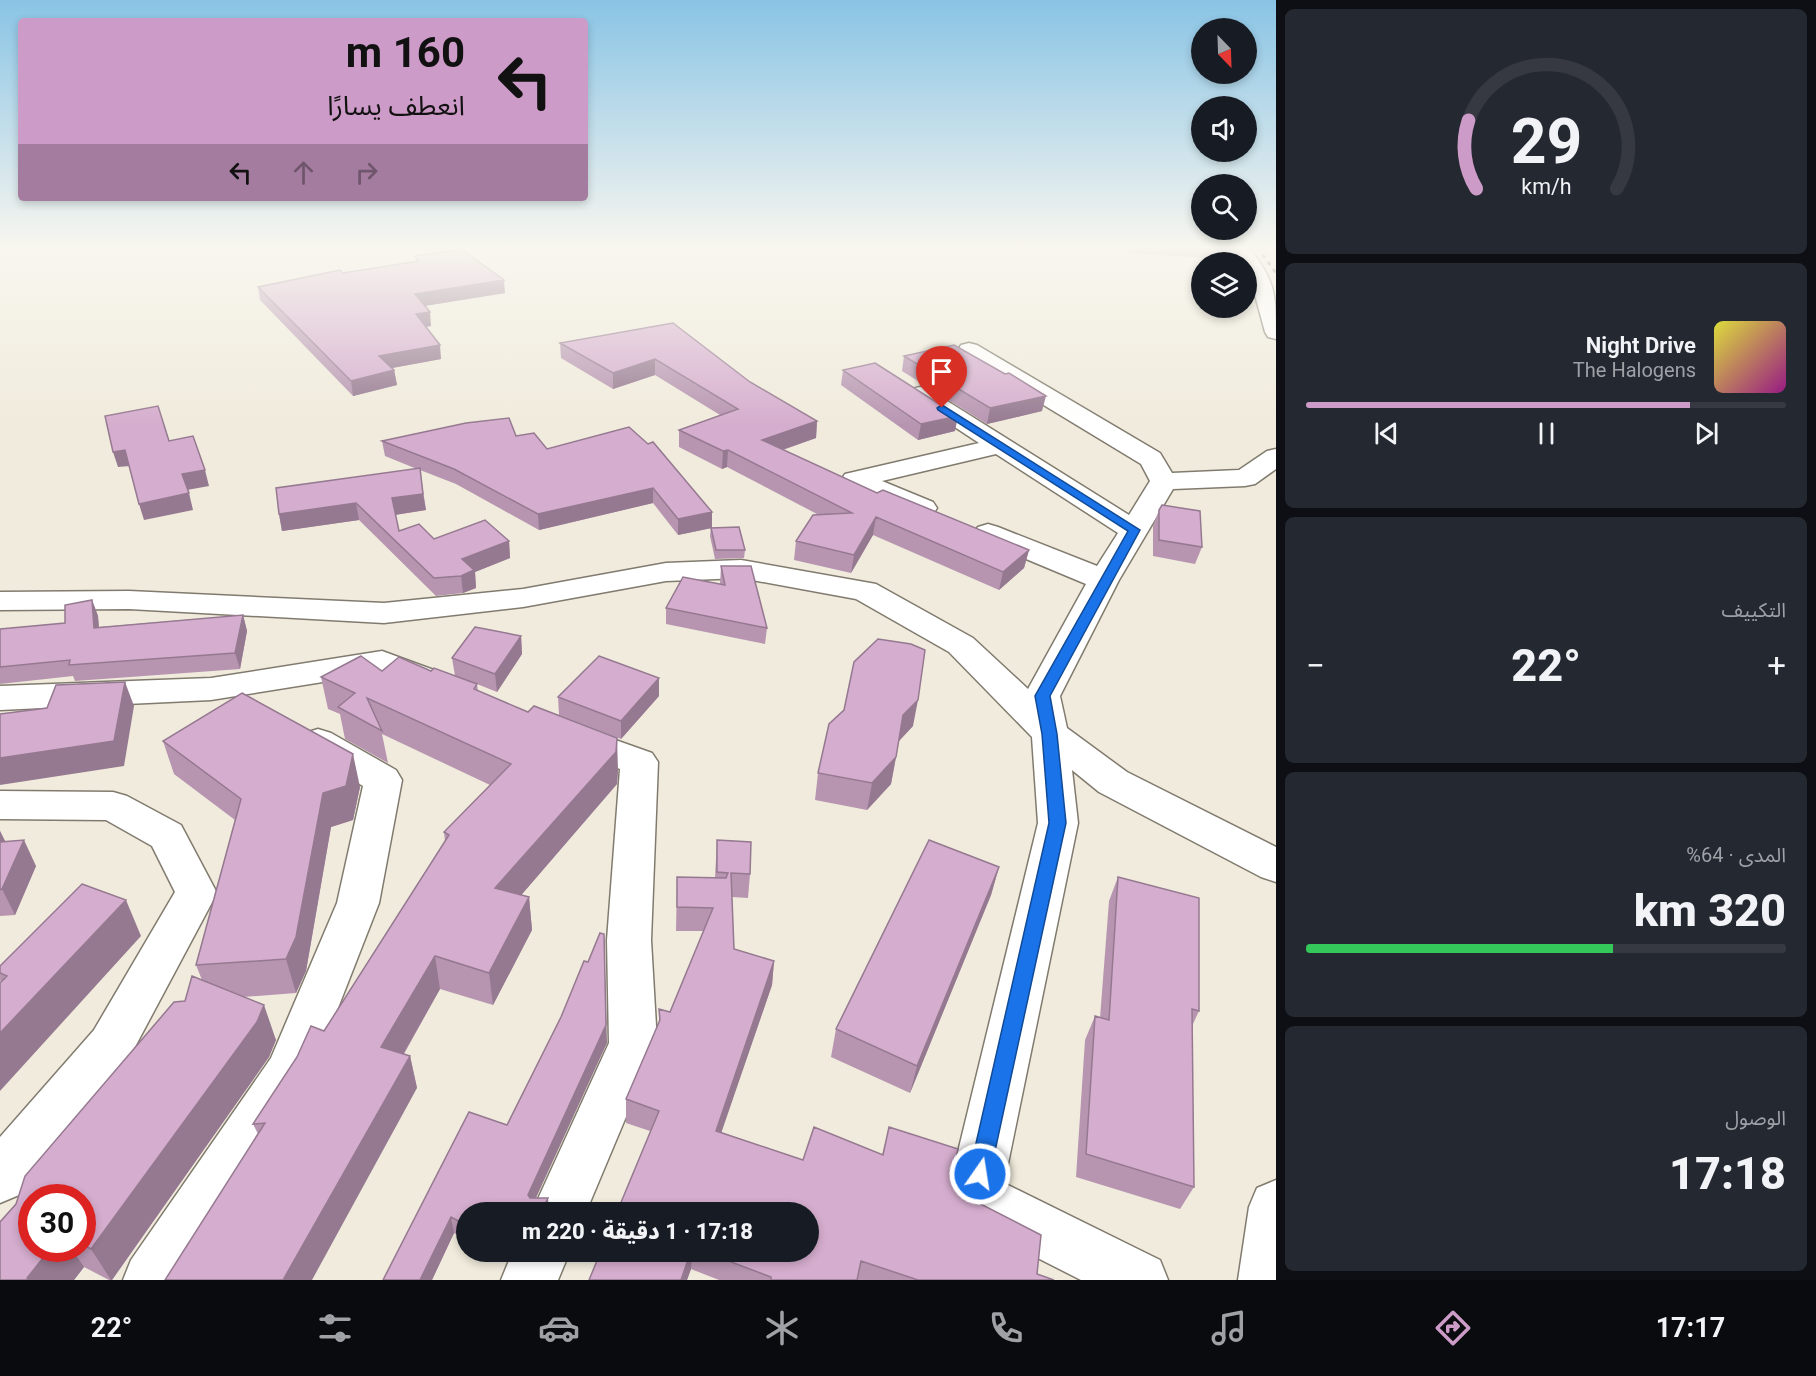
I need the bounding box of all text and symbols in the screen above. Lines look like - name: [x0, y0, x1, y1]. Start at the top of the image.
- north arrow: [1191, 18, 1257, 84]
- map controls: [1191, 18, 1257, 318]
- text: 160 m: [346, 28, 465, 77]
- icon: left: [486, 42, 564, 120]
- text: انعطف يسارًا: [327, 90, 465, 122]
- button: sound: [1191, 96, 1257, 162]
- text: 29: [1510, 105, 1582, 178]
- icon: left: [224, 156, 257, 189]
- icon: ahead: [287, 156, 320, 189]
- icon: right: [350, 156, 383, 189]
- button: search: [1191, 174, 1257, 240]
- text: km/h: [1521, 174, 1571, 199]
- button: layers: [1191, 252, 1257, 318]
- text: Night Drive: [1586, 333, 1696, 358]
- pin: [916, 346, 967, 408]
- icon: arrive: [925, 355, 958, 388]
- text: The Halogens: [1573, 358, 1696, 382]
- icon: previous: [1370, 417, 1403, 450]
- icon: pause: [1530, 417, 1563, 450]
- icon: next: [1690, 417, 1723, 450]
- text: التكييف: [1722, 598, 1786, 622]
- text: 22°: [1511, 639, 1581, 692]
- text: −: [1306, 646, 1325, 685]
- text: +: [1767, 646, 1786, 685]
- text: المدى · 64%: [1686, 843, 1786, 867]
- text: 320 km: [1634, 884, 1786, 937]
- text: الوصول: [1725, 1106, 1786, 1130]
- position arrow: [948, 1142, 1012, 1206]
- text: 17:18: [1669, 1147, 1786, 1200]
- speed limit sign: 30: [18, 1184, 96, 1262]
- text: 17:18 · 1 دقيقة · 220 m: [522, 1219, 753, 1244]
- icon: filters: [314, 1307, 356, 1349]
- icon: car: [538, 1307, 580, 1349]
- icon: climate: [761, 1307, 803, 1349]
- icon: phone: [985, 1307, 1027, 1349]
- icon: music: [1208, 1307, 1250, 1349]
- icon: directions: [1432, 1307, 1474, 1349]
- text: 22°: [91, 1312, 132, 1344]
- text: 17:17: [1656, 1312, 1725, 1344]

